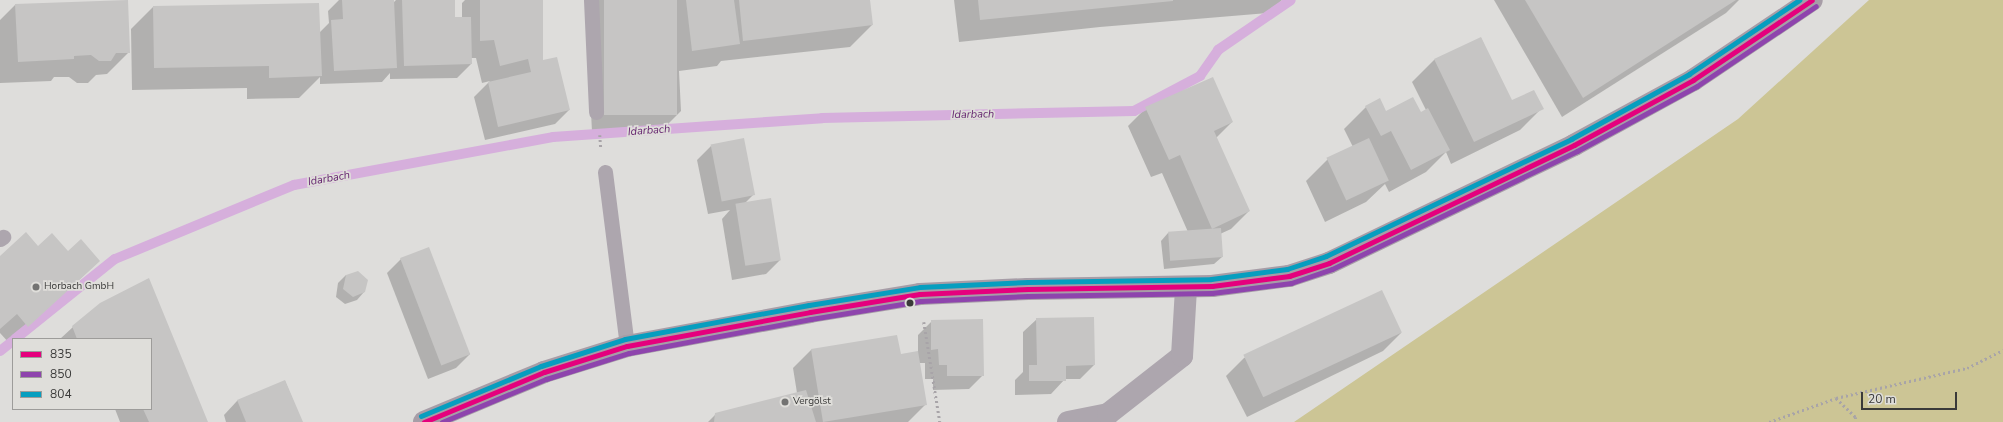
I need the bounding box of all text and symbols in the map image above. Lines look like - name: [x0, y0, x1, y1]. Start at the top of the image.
- water label: Idarbach: [952, 108, 994, 122]
- water label: Idarbach: [627, 123, 671, 139]
- water label: Idarbach: [307, 169, 351, 189]
- place label: Horbach GmbH: [44, 281, 114, 293]
- marker: Horbach GmbH: [31, 282, 41, 292]
- unlabelled marker: [905, 298, 915, 308]
- legend: [12, 338, 152, 410]
- text: 835: [50, 346, 72, 362]
- text: 850: [50, 366, 72, 382]
- scale bar: [1863, 384, 1959, 410]
- text: 804: [50, 386, 72, 402]
- text: 20 m: [1868, 391, 1896, 407]
- place label: Vergölst: [793, 396, 831, 408]
- marker: Vergölst: [780, 397, 790, 407]

